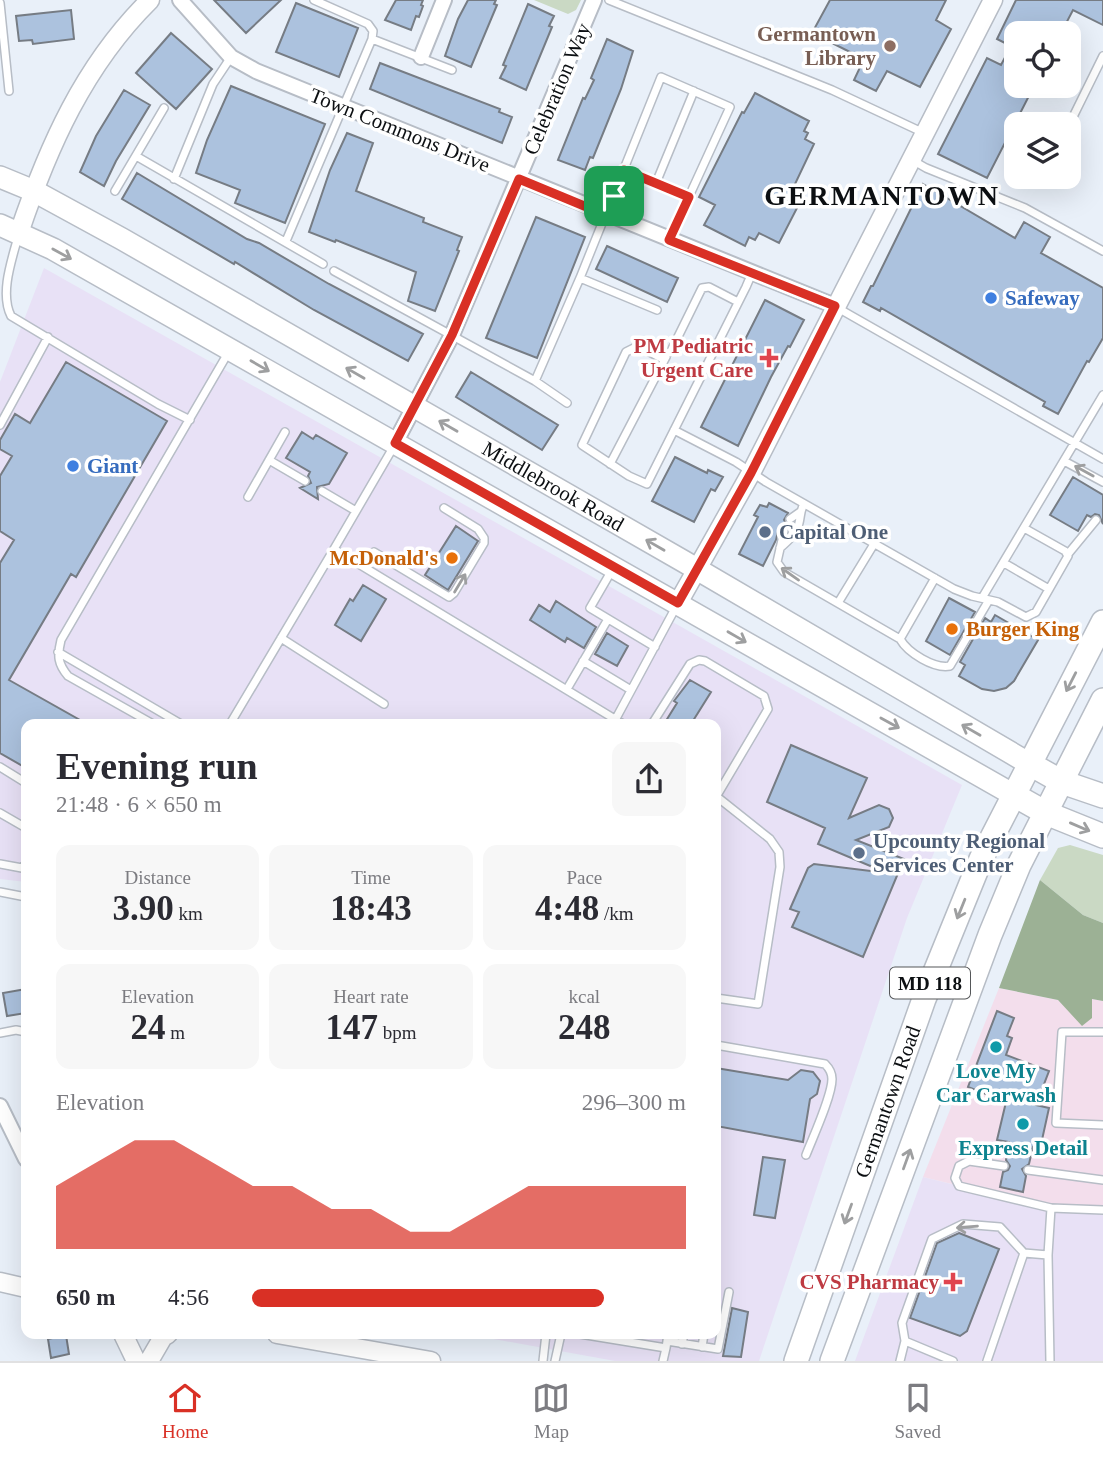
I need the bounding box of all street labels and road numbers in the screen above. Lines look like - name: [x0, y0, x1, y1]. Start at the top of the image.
- street label: Celebration Way: [518, 19, 596, 158]
- street label: Town Commons Drive: [306, 83, 494, 177]
- street label: Middlebrook Road: [478, 436, 629, 537]
- road number: MD 118: [890, 967, 970, 998]
- street label: Germantown Road: [850, 1022, 926, 1181]

